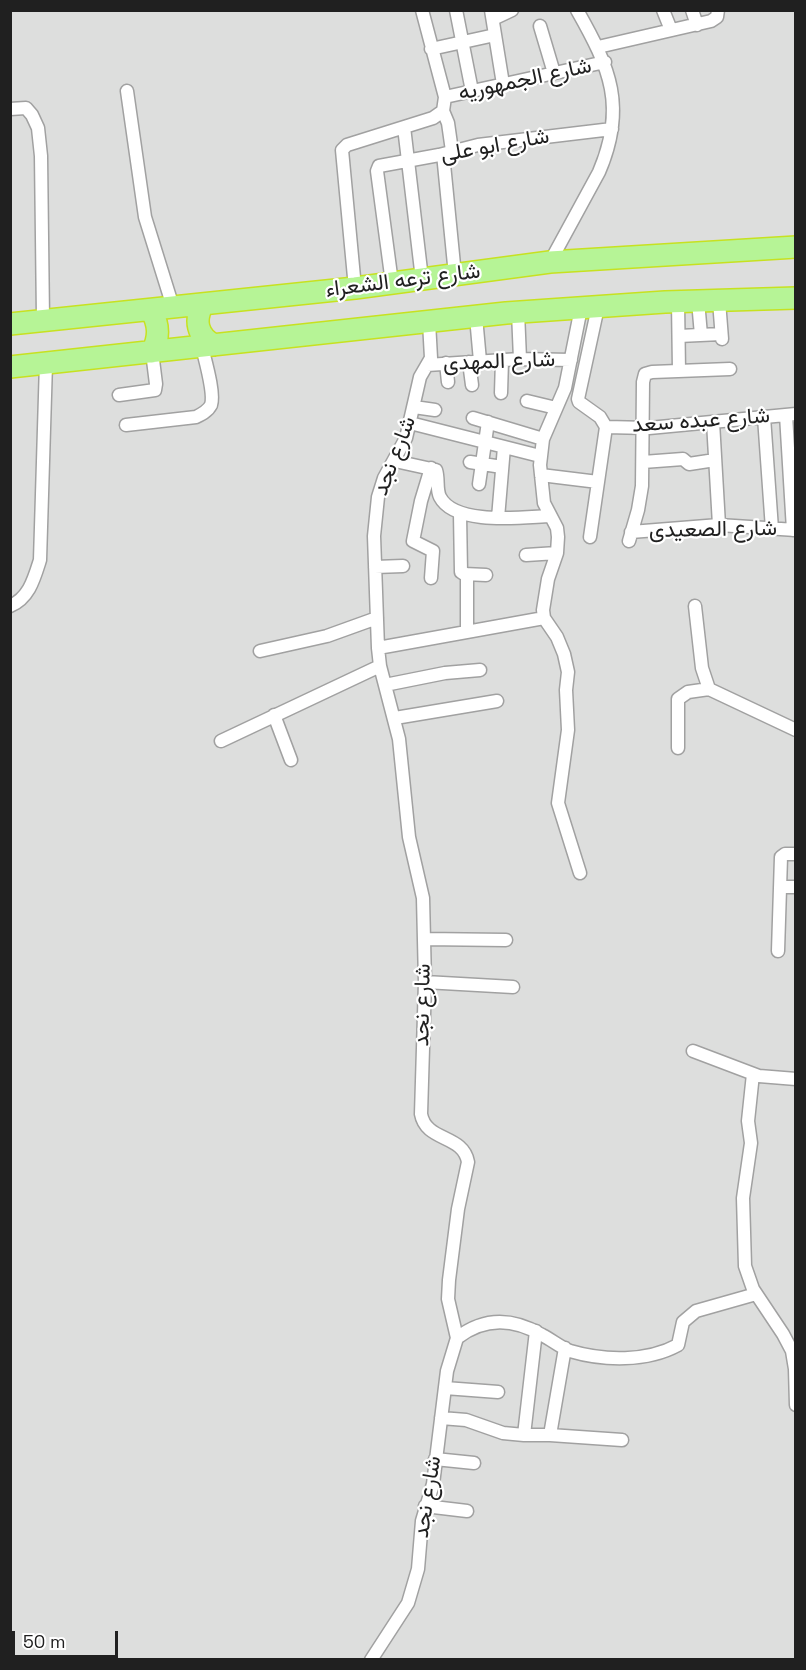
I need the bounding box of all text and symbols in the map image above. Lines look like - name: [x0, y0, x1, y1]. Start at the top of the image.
- street label: شارع الجمهوريه: [456, 53, 594, 107]
- street label: شارع ابو على: [439, 123, 551, 169]
- street label: شارع ترعه الشعراء: [324, 258, 482, 304]
- street label: شارع المهدى: [443, 347, 555, 377]
- street label: شارع عبده سعد: [631, 403, 771, 439]
- street label: شارع نجد: [368, 413, 422, 499]
- street label: شارع الصعيدى: [649, 516, 777, 544]
- street label: شارع نجد: [409, 963, 437, 1047]
- street label: شارع نجد: [408, 1454, 448, 1540]
- scale bar: [15, 1619, 122, 1657]
- text: 50 m: [23, 1630, 65, 1653]

